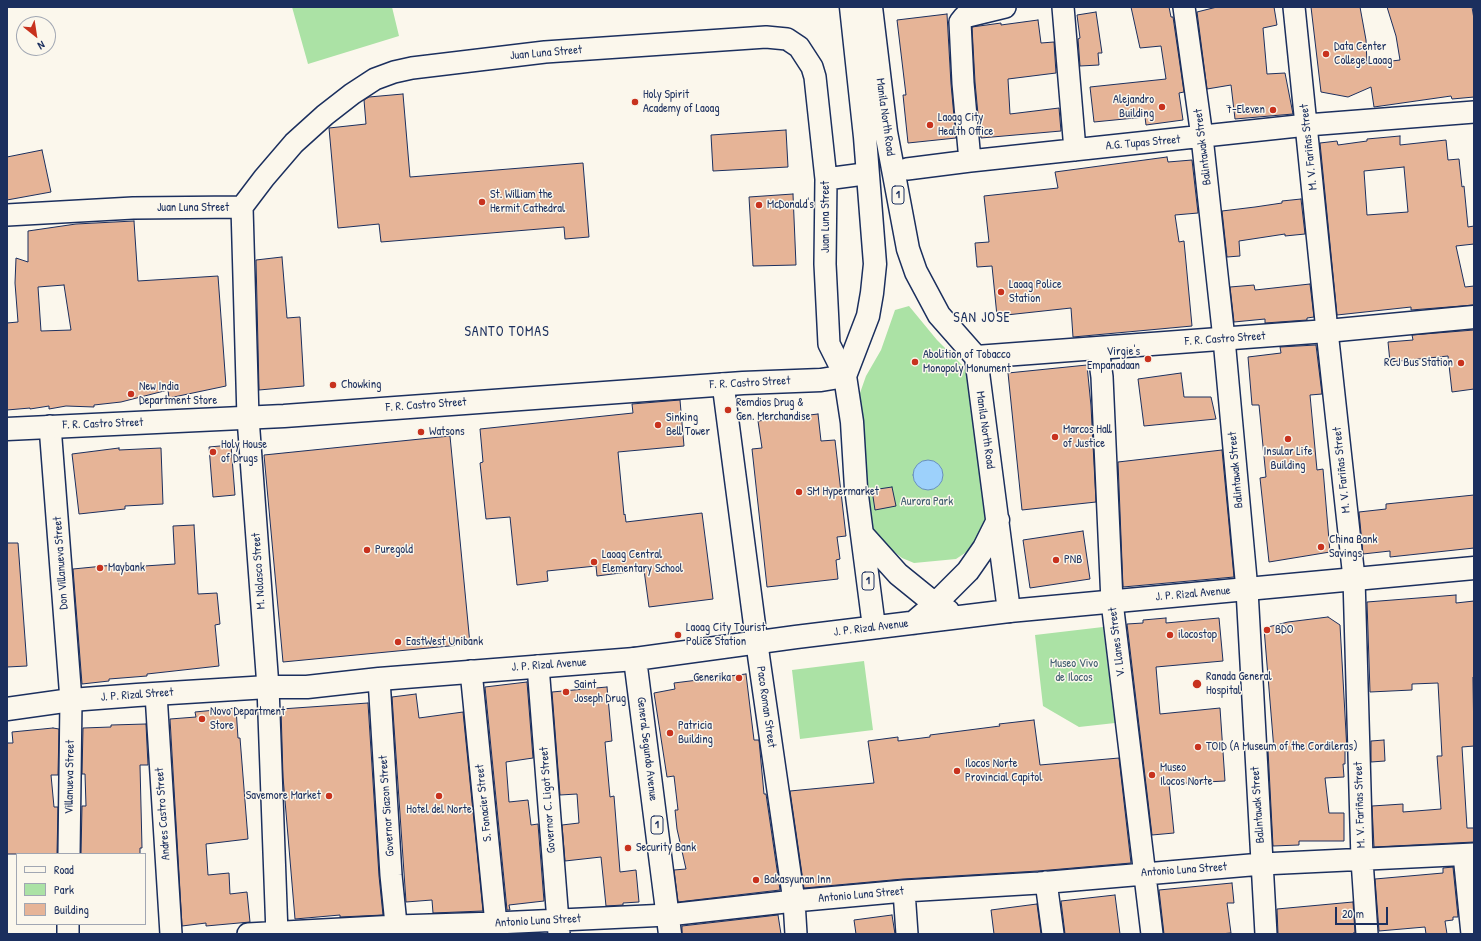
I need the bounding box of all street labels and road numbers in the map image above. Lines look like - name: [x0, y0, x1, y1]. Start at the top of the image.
- street label: Juan Luna Street: [509, 43, 583, 63]
- street label: Manila North Road: [872, 77, 898, 157]
- street label: M. V. Fariñas Street: [1297, 103, 1321, 191]
- street label: Balintawak Street: [1191, 108, 1215, 186]
- street label: A.G. Tupas Street: [1105, 133, 1181, 153]
- street label: Juan Luna Street: [819, 181, 833, 253]
- road number: 1: [892, 186, 904, 204]
- street label: Juan Luna Street: [157, 201, 229, 215]
- street label: F. R. Castro Street: [1184, 329, 1266, 349]
- street label: F. R. Castro Street: [709, 374, 791, 392]
- street label: Manila North Road: [972, 390, 998, 470]
- street label: F. R. Castro Street: [385, 395, 467, 415]
- street label: F. R. Castro Street: [62, 415, 144, 433]
- street label: M. V. Fariñas Street: [1330, 426, 1354, 514]
- street label: Balintawak Street: [1225, 431, 1247, 509]
- street label: Don Villanueva Street: [51, 516, 71, 610]
- street label: M. Nolasco Street: [249, 532, 269, 610]
- road number: 1: [862, 572, 874, 590]
- street label: J. P. Rizal Avenue: [1155, 584, 1231, 604]
- street label: V. Llanes Street: [1106, 606, 1128, 678]
- street label: J. P. Rizal Avenue: [833, 616, 909, 640]
- street label: J. P. Rizal Avenue: [511, 655, 587, 675]
- street label: Paco Roman Street: [753, 665, 779, 749]
- street label: J. P. Rizal Street: [100, 685, 174, 705]
- street label: General Segundo Avenue: [633, 696, 661, 802]
- street label: Villanueva Street: [62, 740, 78, 814]
- street label: Governor C. Ligot Street: [537, 746, 559, 854]
- street label: Governor Siazon Street: [376, 755, 398, 857]
- street label: M. V. Fariñas Street: [1351, 762, 1369, 848]
- street label: S. Fonacier Street: [473, 764, 495, 842]
- street label: Balintawak Street: [1248, 766, 1268, 844]
- street label: Andres Castro Street: [153, 767, 173, 861]
- road number: 1: [651, 816, 663, 834]
- street label: Antonio Luna Street: [1141, 860, 1227, 880]
- street label: Antonio Luna Street: [818, 884, 904, 906]
- street label: Antonio Luna Street: [495, 912, 581, 930]

